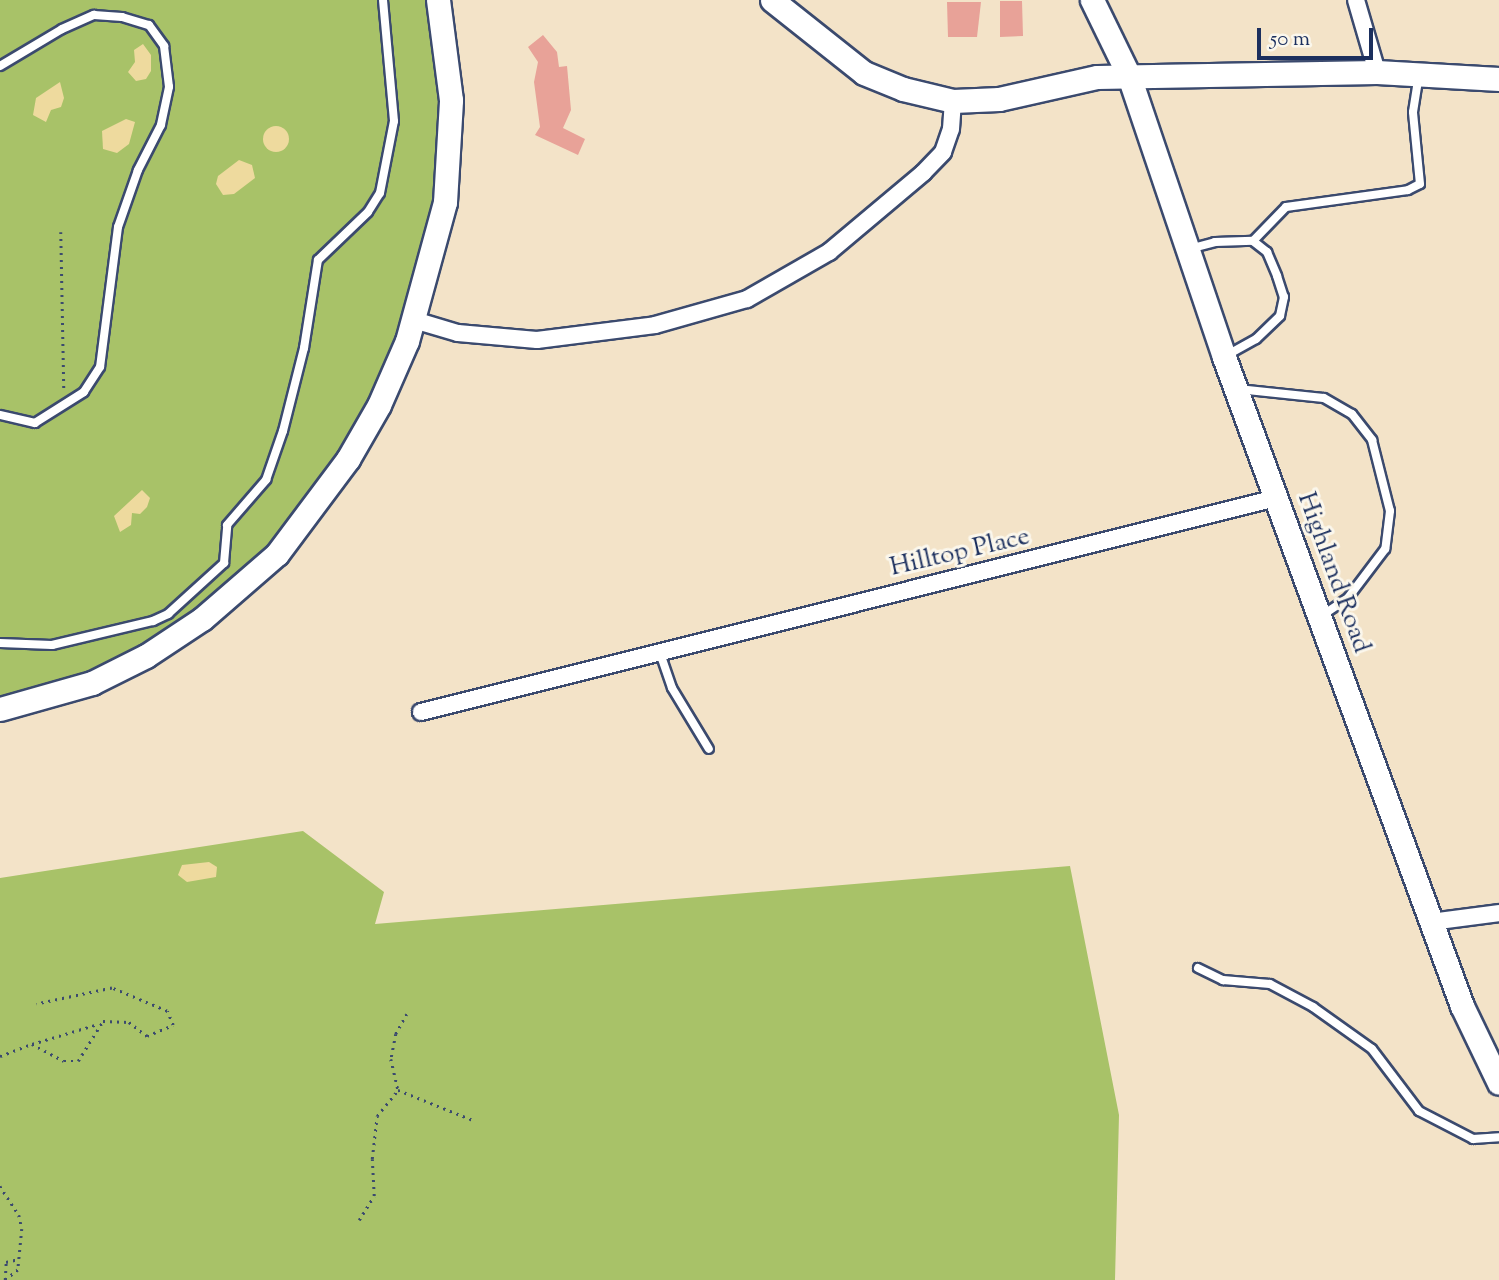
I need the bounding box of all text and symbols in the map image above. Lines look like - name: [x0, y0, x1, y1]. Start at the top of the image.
- scale bar: [1261, 14, 1376, 58]
- text: 50 m: [1270, 25, 1310, 55]
- street label: Highland Road: [1289, 488, 1377, 658]
- street label: Hilltop Place: [887, 522, 1033, 584]

